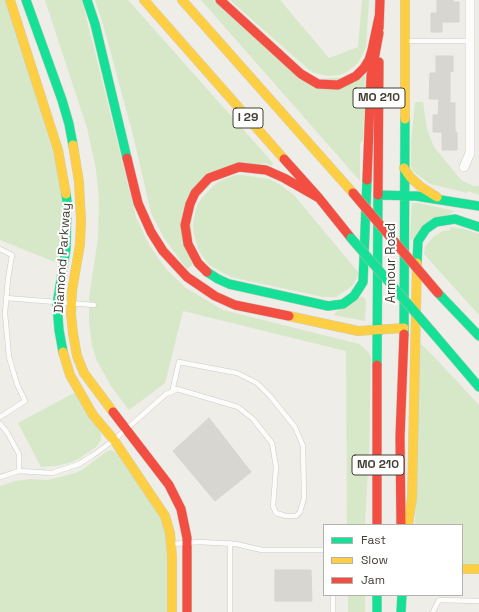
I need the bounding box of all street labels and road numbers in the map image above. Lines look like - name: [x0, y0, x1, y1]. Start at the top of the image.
- road number: MO 210: [353, 88, 405, 108]
- road number: I 29: [233, 108, 263, 128]
- street label: Diamond Parkway: [51, 202, 75, 314]
- street label: Armour Road: [383, 223, 399, 303]
- road number: MO 210: [352, 455, 404, 475]

